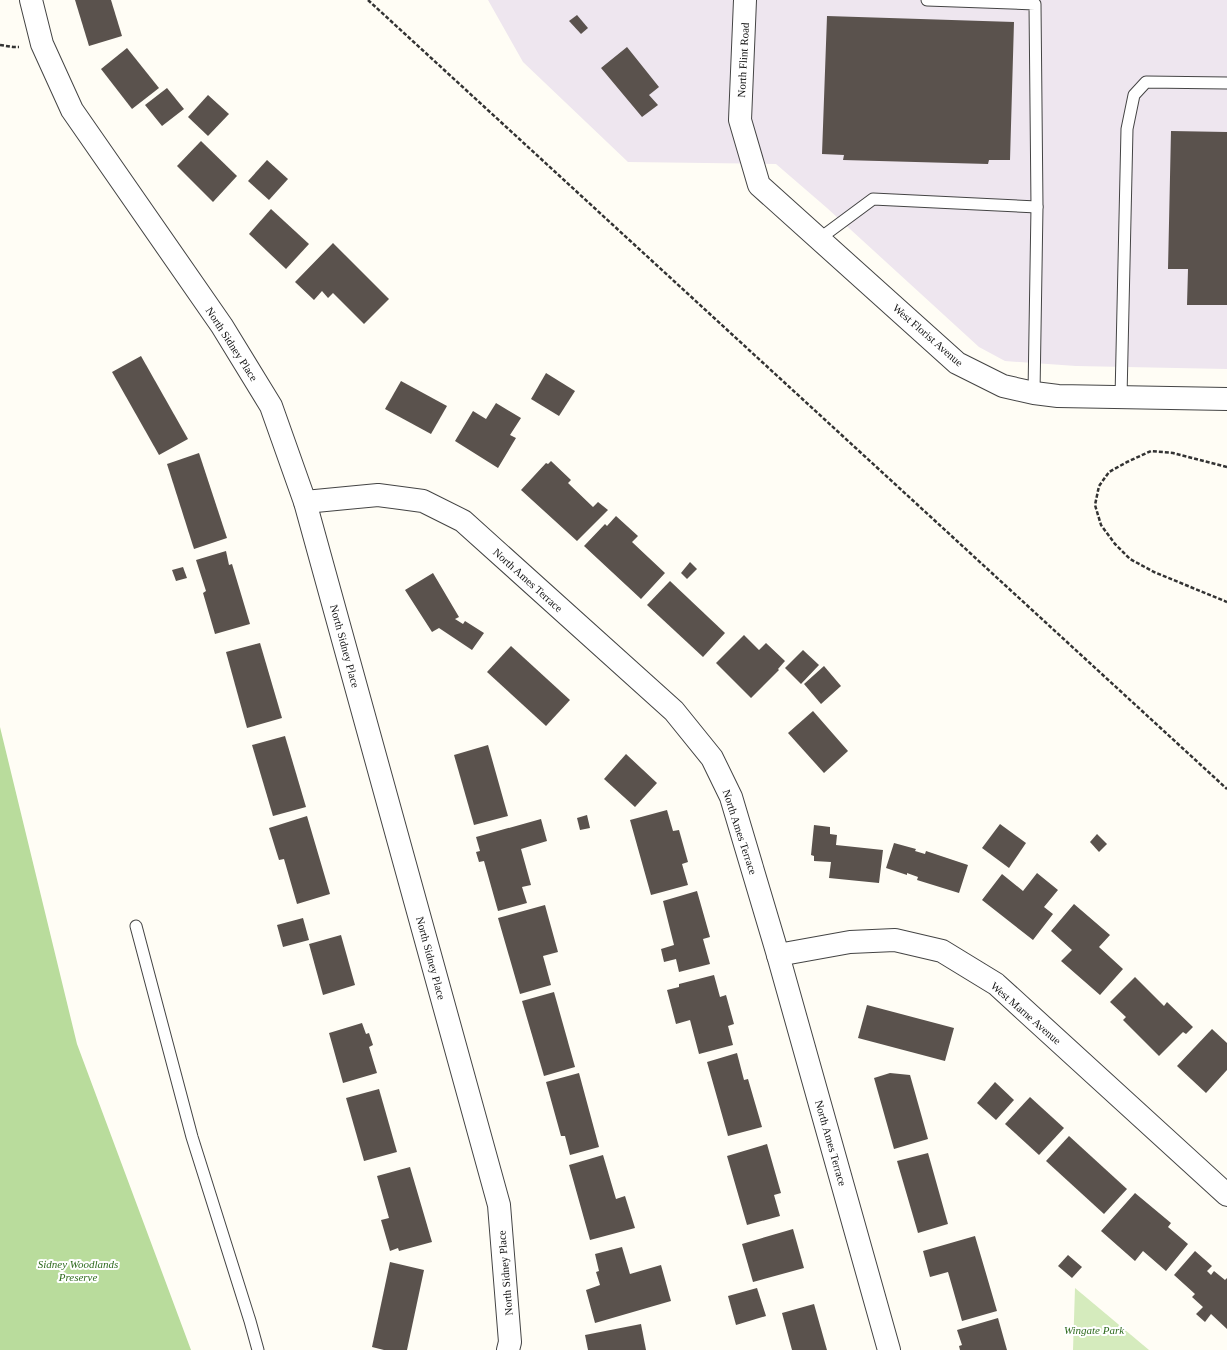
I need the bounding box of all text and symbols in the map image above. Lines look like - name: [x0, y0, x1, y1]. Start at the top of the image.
- street label: North Flint Road: [735, 22, 751, 98]
- street label: West Florist Avenue: [891, 301, 966, 369]
- street label: North Sidney Place: [204, 305, 260, 383]
- street label: North Ames Terrace: [491, 546, 565, 614]
- street label: North Sidney Place: [328, 603, 362, 689]
- street label: North Ames Terrace: [721, 788, 759, 876]
- street label: North Sidney Place: [414, 915, 448, 1001]
- street label: West Marne Avenue: [989, 979, 1064, 1047]
- street label: North Ames Terrace: [813, 1099, 849, 1187]
- street label: North Sidney Place: [495, 1230, 515, 1316]
- park label: Sidney Woodlands Preserve: [38, 1258, 118, 1283]
- park label: Wingate Park: [1064, 1324, 1125, 1336]

